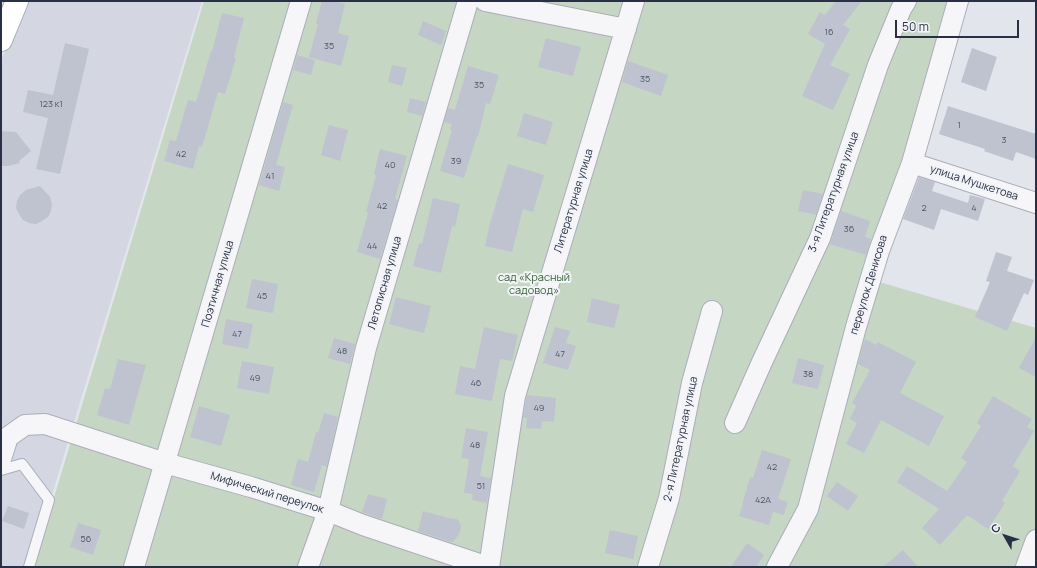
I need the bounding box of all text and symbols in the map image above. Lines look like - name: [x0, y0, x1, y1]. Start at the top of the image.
- scale bar: [897, 12, 1021, 38]
- text: 50 m: [902, 18, 929, 35]
- house number: 16: [824, 27, 834, 37]
- house number: 35: [324, 41, 334, 51]
- house number: 35: [640, 74, 650, 84]
- house number: 35: [474, 80, 484, 90]
- house number: 123 к1: [39, 99, 63, 109]
- house number: 1: [957, 120, 961, 130]
- street label: 3-я Литературная улица: [806, 130, 862, 254]
- house number: 3: [1002, 135, 1006, 145]
- street label: Литературная улица: [552, 147, 596, 255]
- house number: 42: [176, 149, 186, 159]
- house number: 39: [451, 156, 461, 166]
- house number: 40: [385, 160, 395, 170]
- street label: улица Мушкетова: [928, 162, 1020, 204]
- house number: 41: [266, 171, 274, 181]
- house number: 42: [377, 201, 387, 211]
- house number: 2: [921, 203, 927, 213]
- house number: 4: [971, 203, 977, 213]
- house number: 36: [844, 224, 854, 234]
- street label: переулок Денисова: [848, 234, 890, 336]
- street label: Летописная улица: [365, 235, 405, 331]
- street label: Поэтичная улица: [199, 239, 237, 329]
- house number: 44: [367, 241, 377, 251]
- park label: сад «Красный садовод»: [498, 271, 570, 297]
- house number: 45: [257, 291, 267, 301]
- house number: 47: [232, 329, 242, 339]
- house number: 48: [337, 346, 347, 356]
- house number: 47: [555, 349, 565, 359]
- house number: 38: [803, 369, 813, 379]
- house number: 49: [250, 373, 260, 383]
- street label: 2-я Литературная улица: [661, 375, 701, 503]
- house number: 46: [471, 378, 481, 388]
- house number: 49: [534, 403, 544, 413]
- house number: 48: [470, 440, 480, 450]
- house number: 42: [767, 462, 777, 472]
- street label: Мифический переулок: [209, 469, 325, 517]
- house number: 51: [477, 481, 485, 491]
- house number: 42А: [755, 495, 771, 505]
- north arrow: [985, 516, 1025, 556]
- text: С: [987, 520, 1004, 536]
- house number: 56: [81, 534, 91, 544]

